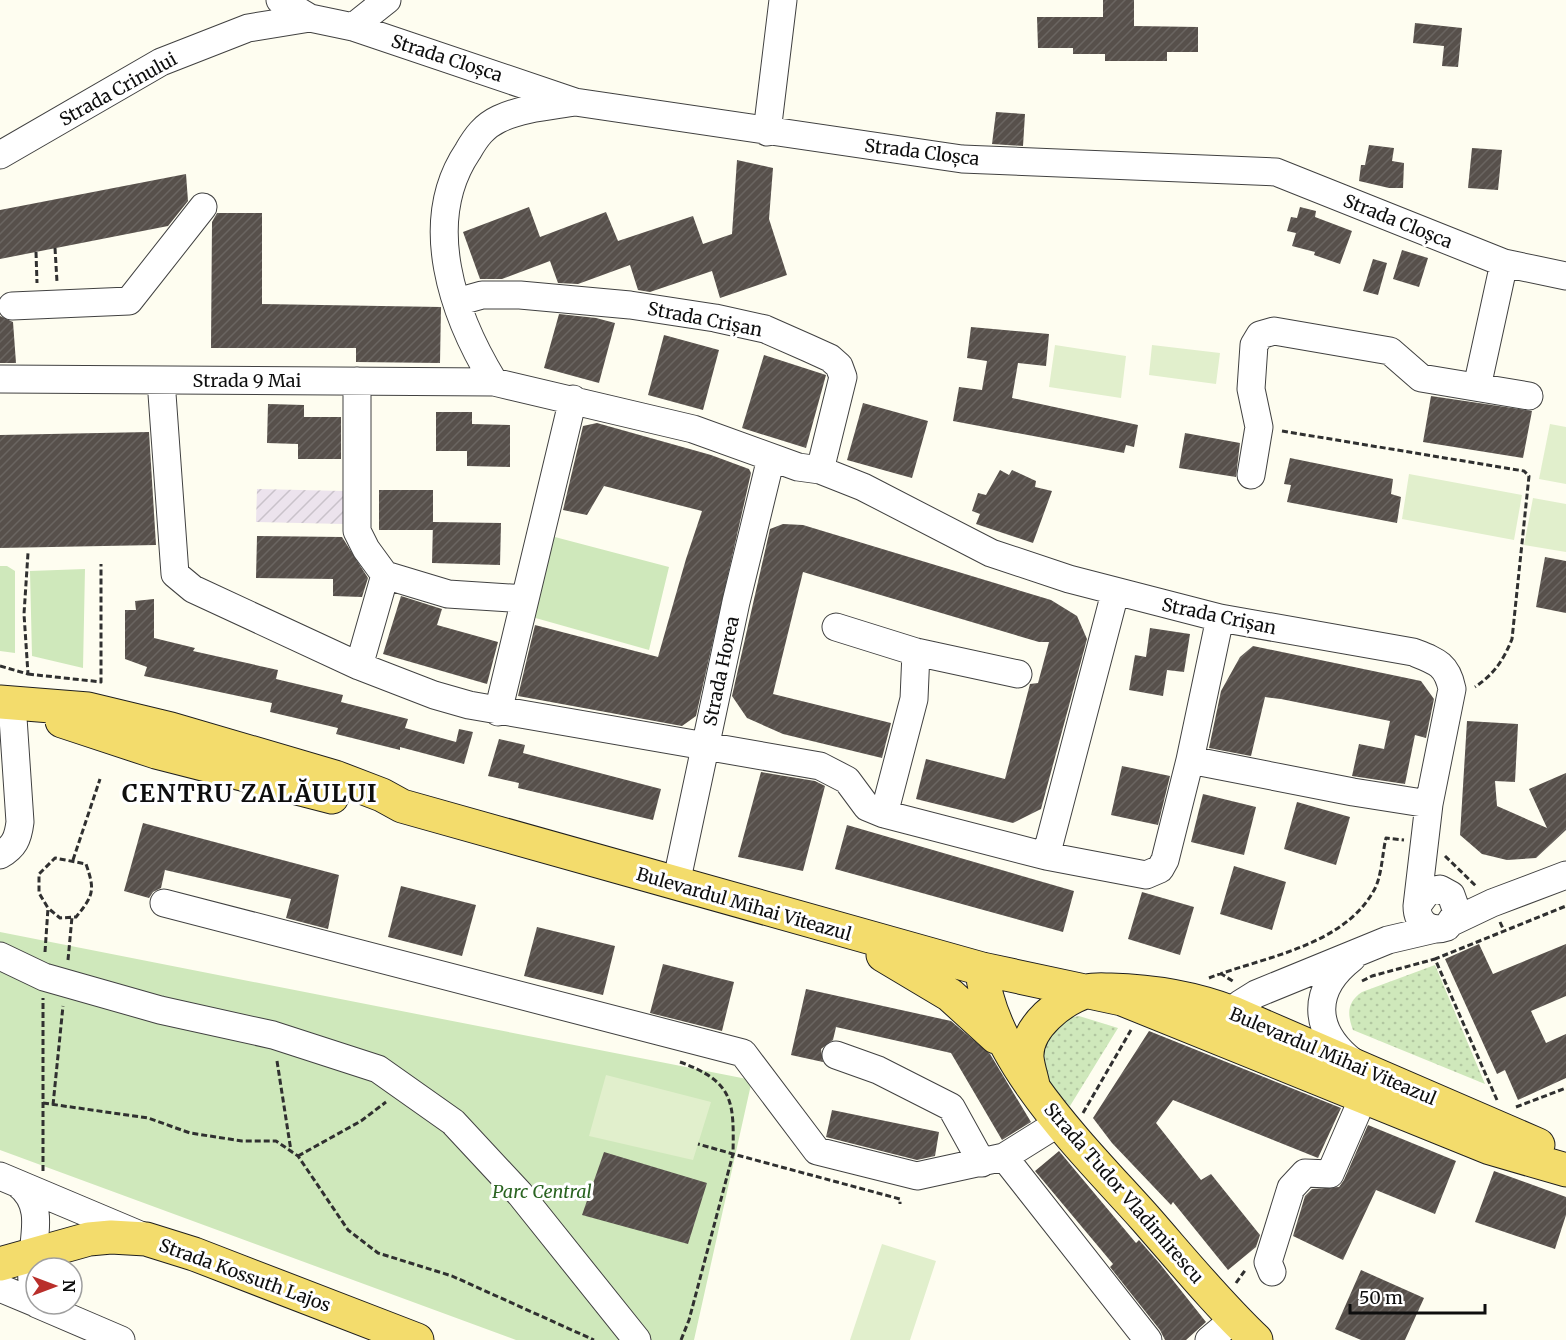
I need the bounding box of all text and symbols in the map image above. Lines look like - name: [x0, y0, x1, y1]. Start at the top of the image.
- street label: Strada Cloșca: [388, 29, 506, 87]
- street label: Strada Crinului: [55, 47, 181, 131]
- street label: Strada Cloșca: [863, 134, 981, 170]
- street label: Strada Cloșca: [1340, 189, 1456, 253]
- street label: Strada Crișan: [646, 297, 764, 341]
- street label: Strada 9 Mai: [193, 369, 302, 392]
- street label: Strada Crișan: [1160, 593, 1278, 639]
- street label: Strada Horea: [698, 614, 744, 728]
- district label: CENTRU ZALĂULUI: [122, 778, 378, 809]
- street label: Bulevardul Mihai Viteazul: [634, 862, 855, 946]
- street label: Bulevardul Mihai Viteazul: [1226, 1002, 1440, 1110]
- street label: Strada Tudor Vladimirescu: [1039, 1098, 1209, 1288]
- park label: Parc Central: [492, 1180, 592, 1203]
- street label: Strada Kossuth Lajos: [156, 1233, 334, 1317]
- north arrow: [24, 1256, 84, 1316]
- scale bar: [1350, 1277, 1485, 1315]
- text: N: [59, 1280, 79, 1293]
- text: 50 m: [1359, 1286, 1403, 1309]

